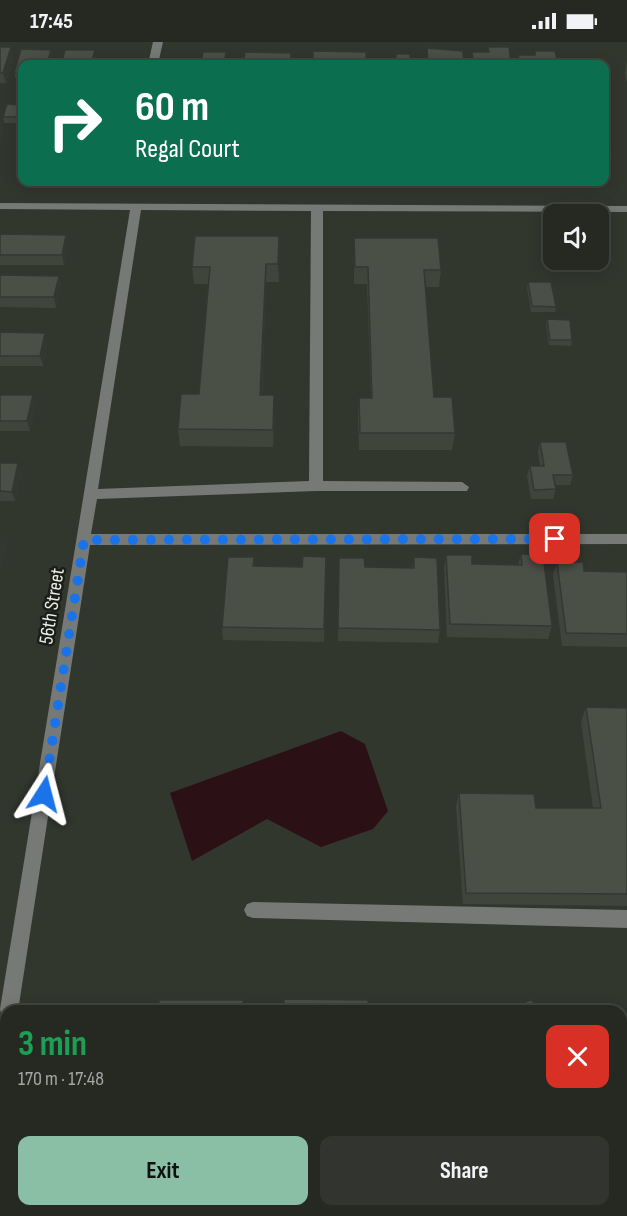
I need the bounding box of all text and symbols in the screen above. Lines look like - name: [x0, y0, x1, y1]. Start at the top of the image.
- text: 17:45: [30, 8, 73, 35]
- text: 60 m: [135, 82, 209, 133]
- icon: right: [36, 84, 114, 162]
- text: Regal Court: [135, 133, 240, 165]
- map controls: [543, 204, 609, 270]
- button: sound: [543, 204, 609, 270]
- pin: [529, 513, 580, 564]
- icon: arrive: [538, 522, 571, 555]
- street label: 56th Street: [34, 566, 70, 646]
- position arrow: [12, 762, 76, 826]
- text: 3 min: [18, 1023, 87, 1066]
- button: close: [546, 1025, 609, 1088]
- text: 170 m · 17:48: [18, 1067, 104, 1091]
- button: Exit: [18, 1136, 308, 1205]
- button: Share: [320, 1136, 609, 1205]

